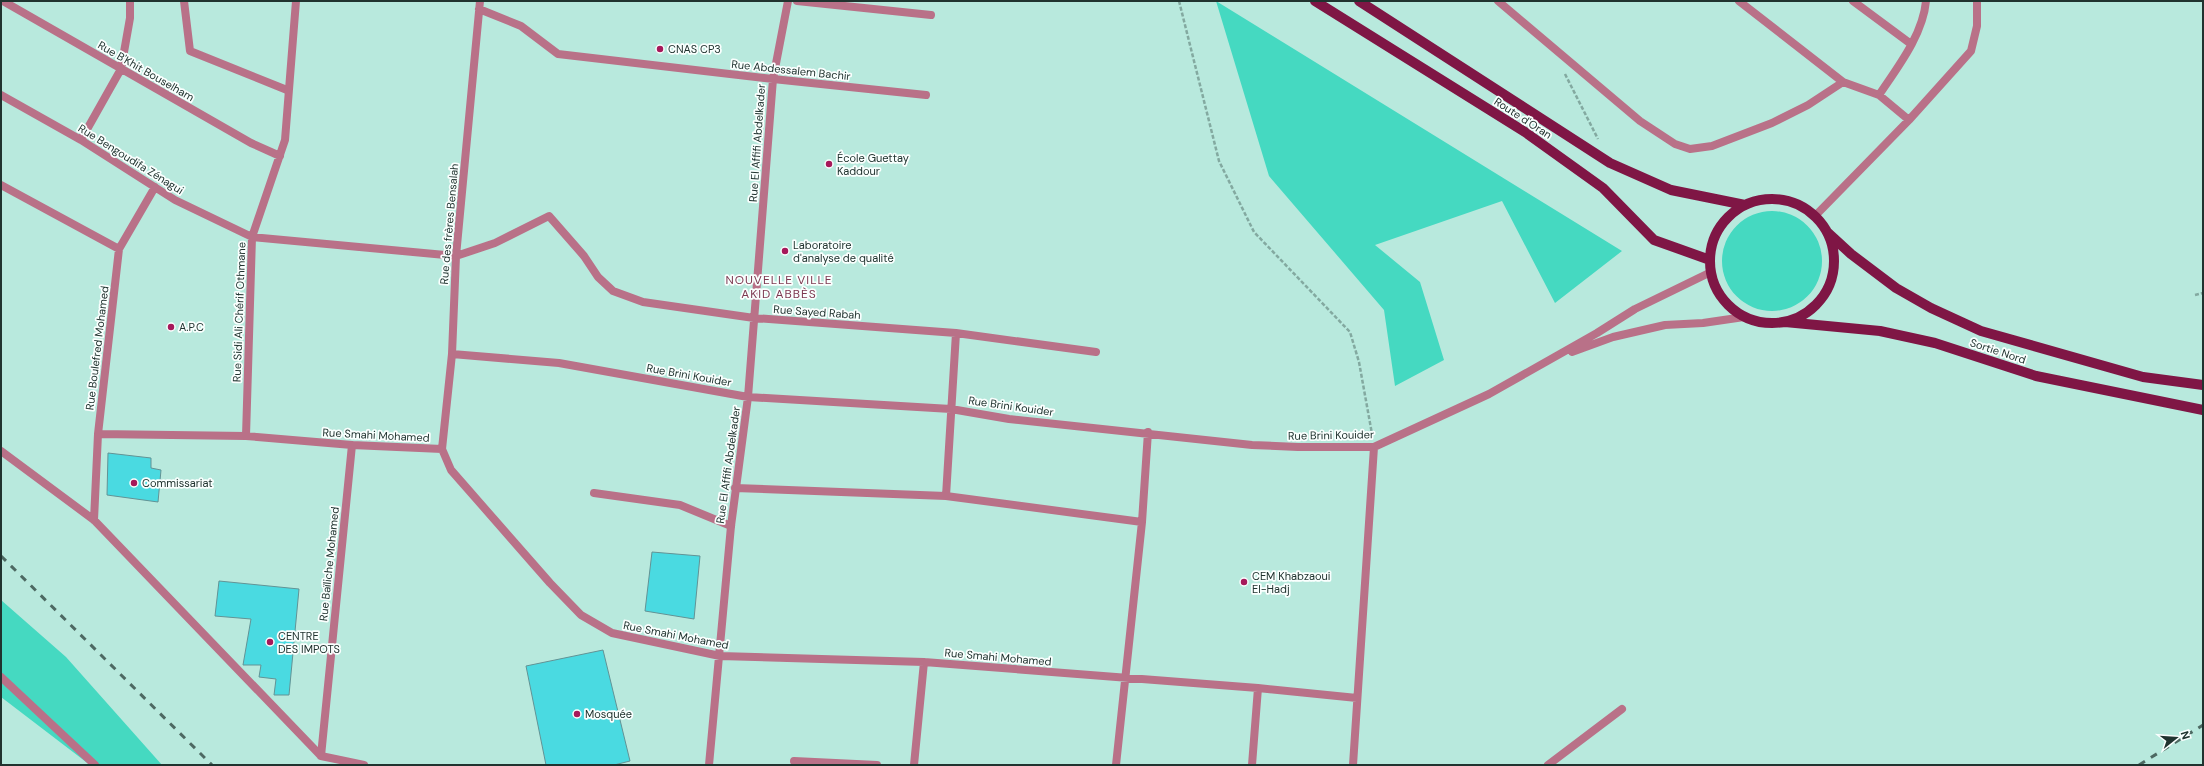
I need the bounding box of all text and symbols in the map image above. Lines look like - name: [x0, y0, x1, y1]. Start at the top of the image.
- street label: Rue B'Khit Bouselham: [95, 38, 197, 104]
- place label: CNAS CP3: [668, 42, 721, 56]
- marker: CNAS CP3: [655, 44, 665, 54]
- street label: Rue Abdessalem Bachir: [731, 57, 851, 83]
- street label: Rue El Affifi Abdelkader: [746, 84, 768, 202]
- street label: Route d'Oran: [1492, 94, 1554, 142]
- street label: Rue Bengoudifa Zénagui: [76, 121, 186, 197]
- place label: École Guettay Kaddour: [837, 151, 909, 178]
- marker: École Guettay Kaddour: [824, 159, 834, 169]
- street label: Rue des frères Bensalah: [437, 163, 461, 285]
- place label: Laboratoire d'analyse de qualité: [793, 238, 894, 265]
- street label: Rue Sidi Ali Chérif Othmane: [230, 242, 248, 382]
- marker: Laboratoire d'analyse de qualité: [780, 246, 790, 256]
- district label: NOUVELLE VILLE AKID ABBÈS: [725, 272, 833, 302]
- street label: Rue Boulefred Mohamed: [82, 285, 112, 411]
- street label: Rue Sayed Rabah: [773, 302, 861, 322]
- place label: A.P.C: [179, 320, 204, 334]
- marker: A.P.C: [166, 322, 176, 332]
- street label: Sortie Nord: [1968, 335, 2028, 367]
- street label: Rue Brini Kouider: [645, 361, 733, 389]
- street label: Rue Brini Kouider: [967, 393, 1055, 419]
- street label: Rue El Affifi Abdelkader: [713, 405, 743, 525]
- street label: Rue Smahi Mohamed: [322, 425, 430, 445]
- street label: Rue Brini Kouider: [1288, 427, 1374, 443]
- place label: Commissariat: [142, 476, 213, 490]
- marker: Commissariat: [129, 478, 139, 488]
- street label: Rue Baïliche Mohamed: [316, 506, 342, 622]
- place label: CEM Khabzaoui El-Hadj: [1252, 569, 1330, 596]
- marker: CEM Khabzaoui El-Hadj: [1239, 577, 1249, 587]
- street label: Rue Smahi Mohamed: [622, 618, 730, 652]
- place label: CENTRE DES IMPOTS: [278, 629, 340, 656]
- marker: CENTRE DES IMPOTS: [265, 637, 275, 647]
- street label: Rue Smahi Mohamed: [944, 645, 1052, 669]
- place label: Mosquée: [585, 707, 632, 721]
- marker: Mosquée: [572, 709, 582, 719]
- north arrow: [2156, 718, 2196, 758]
- text: N: [2178, 729, 2193, 741]

